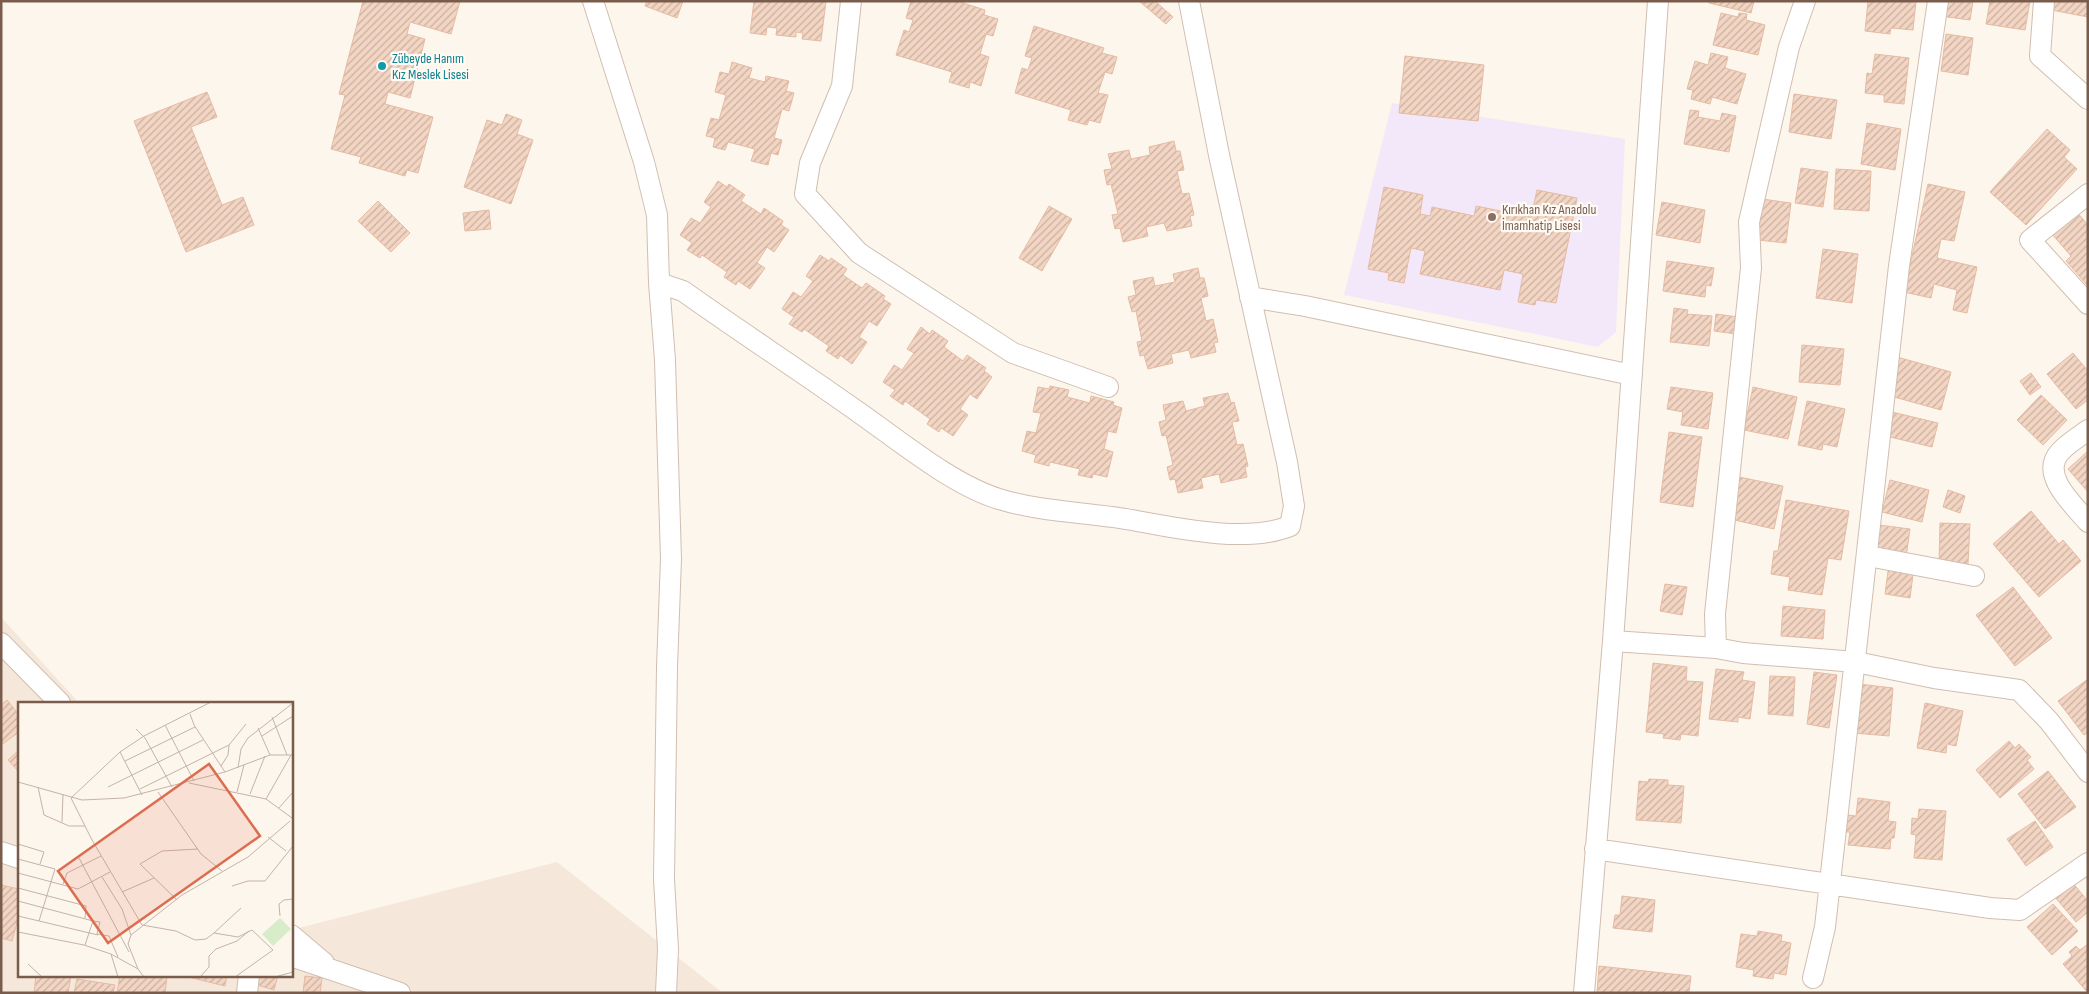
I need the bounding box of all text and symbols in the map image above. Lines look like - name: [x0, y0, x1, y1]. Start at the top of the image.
- place label: Zübeyde Hanım Kız Meslek Lisesi: [392, 50, 469, 83]
- marker: Zübeyde Hanım Kız Meslek Lisesi: [376, 60, 388, 72]
- place label: Kırıkhan Kız Anadolu İmamhatip Lisesi: [1502, 201, 1596, 234]
- marker: Kırıkhan Kız Anadolu İmamhatip Lisesi: [1486, 211, 1498, 223]
- inset map: [18, 702, 292, 976]

